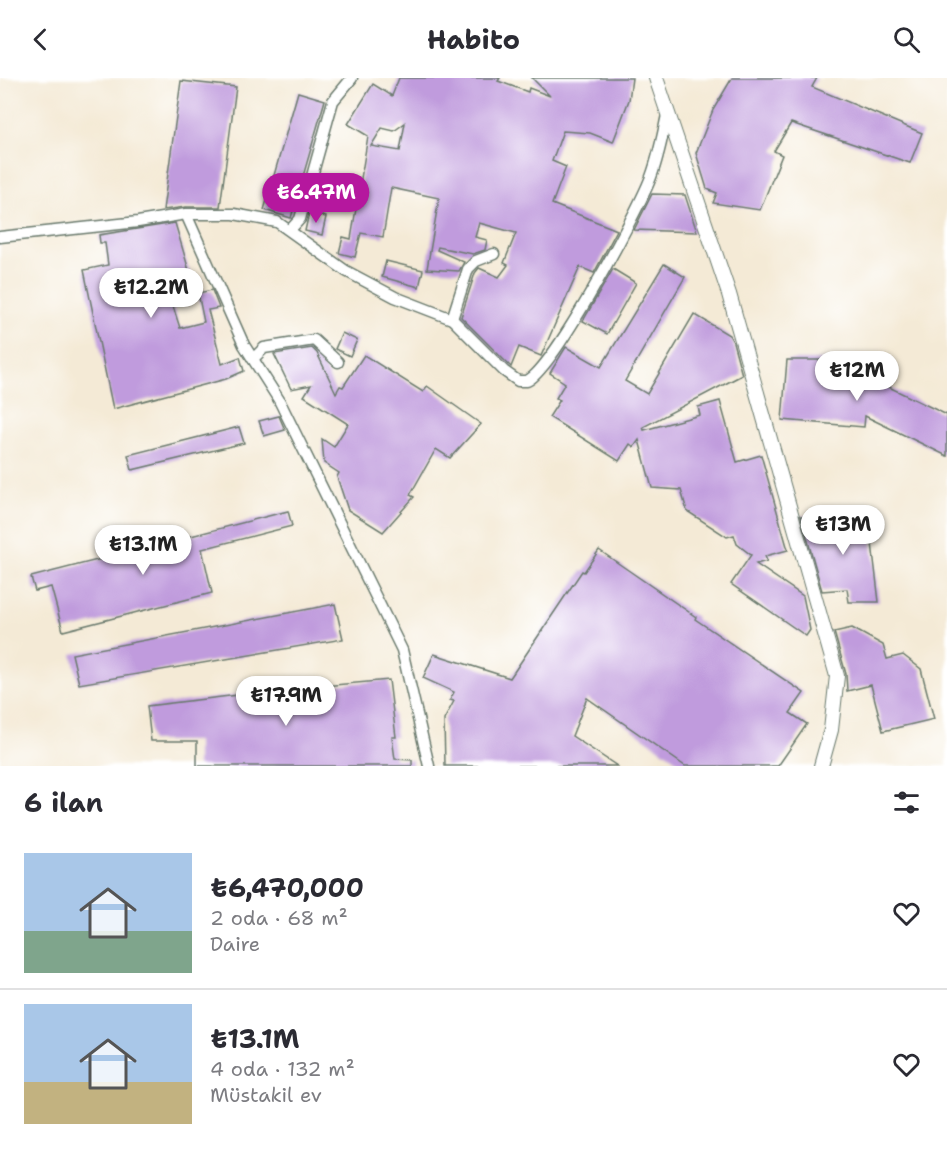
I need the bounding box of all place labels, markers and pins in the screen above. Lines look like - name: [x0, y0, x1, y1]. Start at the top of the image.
- pin: ₺6.47M: [267, 173, 365, 224]
- pin: ₺12.2M: [102, 268, 200, 319]
- pin: ₺12M: [821, 351, 893, 402]
- pin: ₺13M: [807, 505, 879, 556]
- pin: ₺13.1M: [94, 525, 192, 576]
- pin: ₺17.9M: [237, 676, 335, 727]

